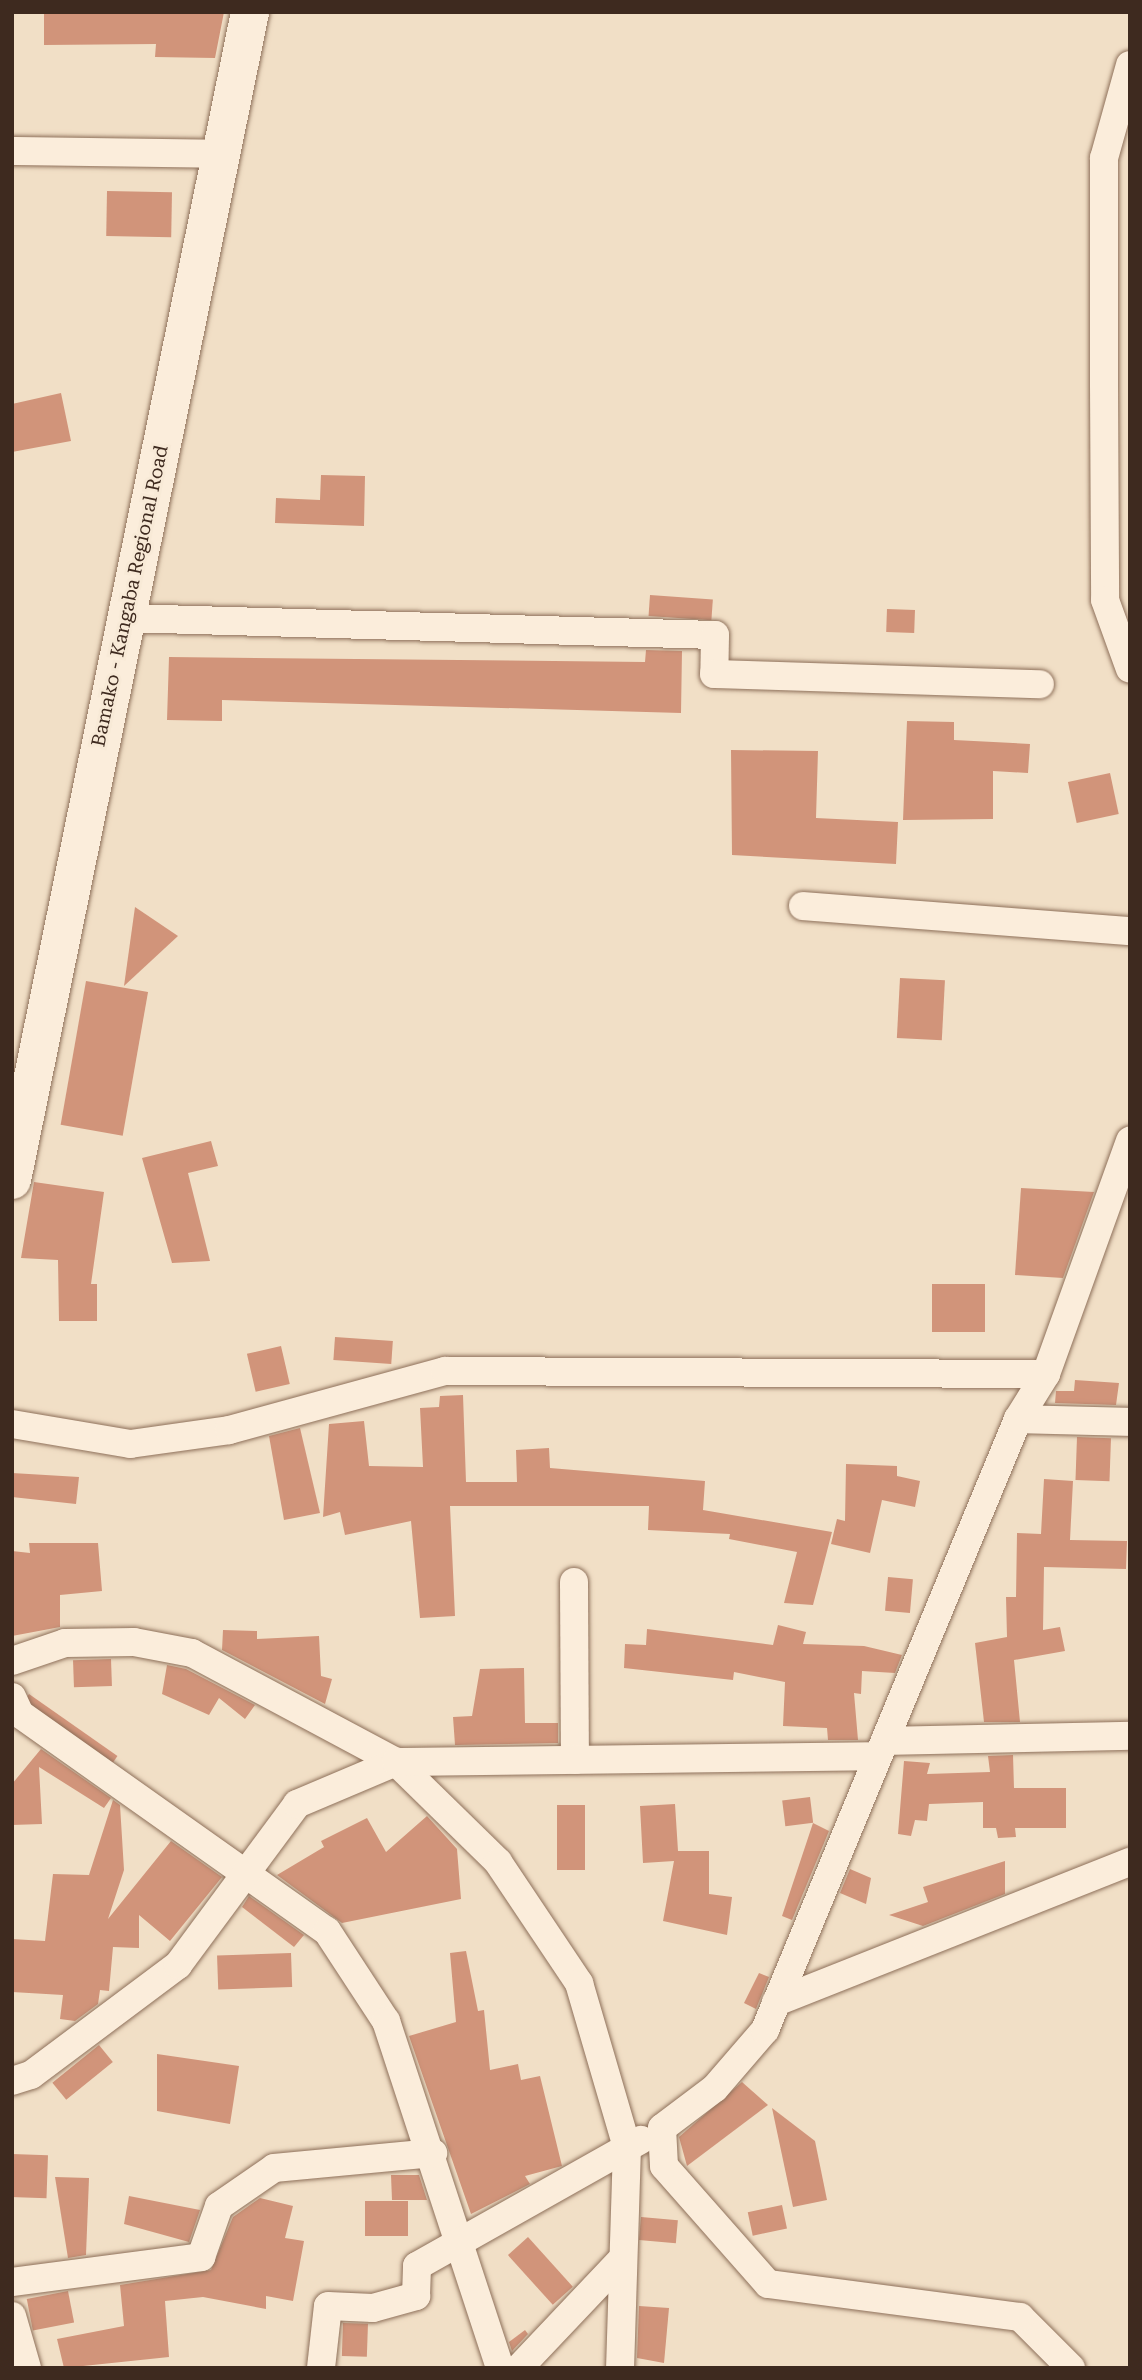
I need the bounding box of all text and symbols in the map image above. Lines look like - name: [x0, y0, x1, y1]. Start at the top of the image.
- street label: Bamako - Kangaba Regional Road: [87, 443, 173, 749]

